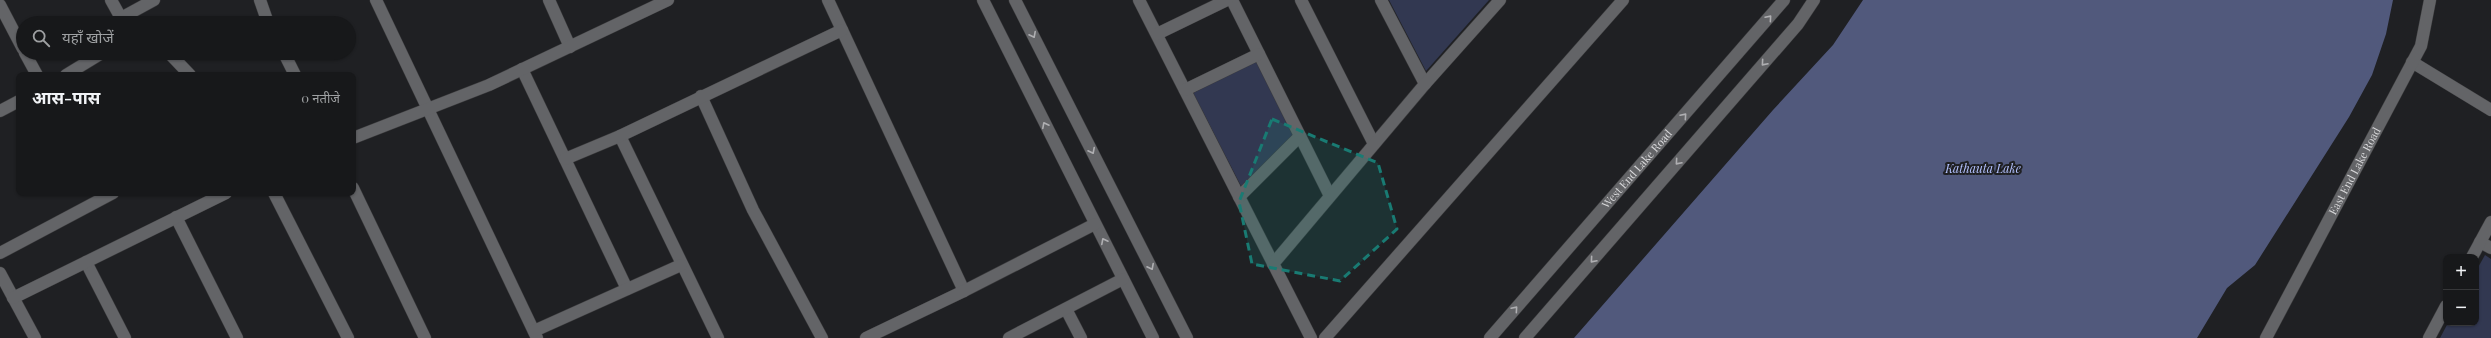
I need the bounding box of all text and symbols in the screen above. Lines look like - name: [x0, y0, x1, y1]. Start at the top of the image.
- one-way arrow: [1765, 15, 1772, 23]
- search box: [16, 16, 356, 60]
- icon: search: [30, 27, 52, 49]
- text: यहाँ खोजें: [62, 27, 114, 47]
- one-way arrow: [1028, 31, 1036, 38]
- one-way arrow: [1761, 59, 1768, 66]
- text: आस-पास: [32, 86, 100, 108]
- text: 0 नतीजे: [301, 89, 340, 106]
- one-way arrow: [1679, 113, 1687, 121]
- one-way arrow: [1043, 121, 1050, 129]
- street label: East End Lake Road: [2325, 124, 2384, 217]
- street label: West End Lake Road: [1598, 126, 1675, 212]
- one-way arrow: [1087, 146, 1095, 154]
- one-way arrow: [1676, 157, 1683, 164]
- water label: Kathauta Lake: [1944, 160, 2021, 176]
- one-way arrow: [1101, 237, 1109, 245]
- map controls: [2443, 254, 2479, 326]
- button: +: [2443, 254, 2479, 290]
- one-way arrow: [1591, 255, 1598, 262]
- one-way arrow: [1146, 262, 1154, 270]
- button: −: [2443, 290, 2479, 326]
- one-way arrow: [1511, 306, 1518, 313]

